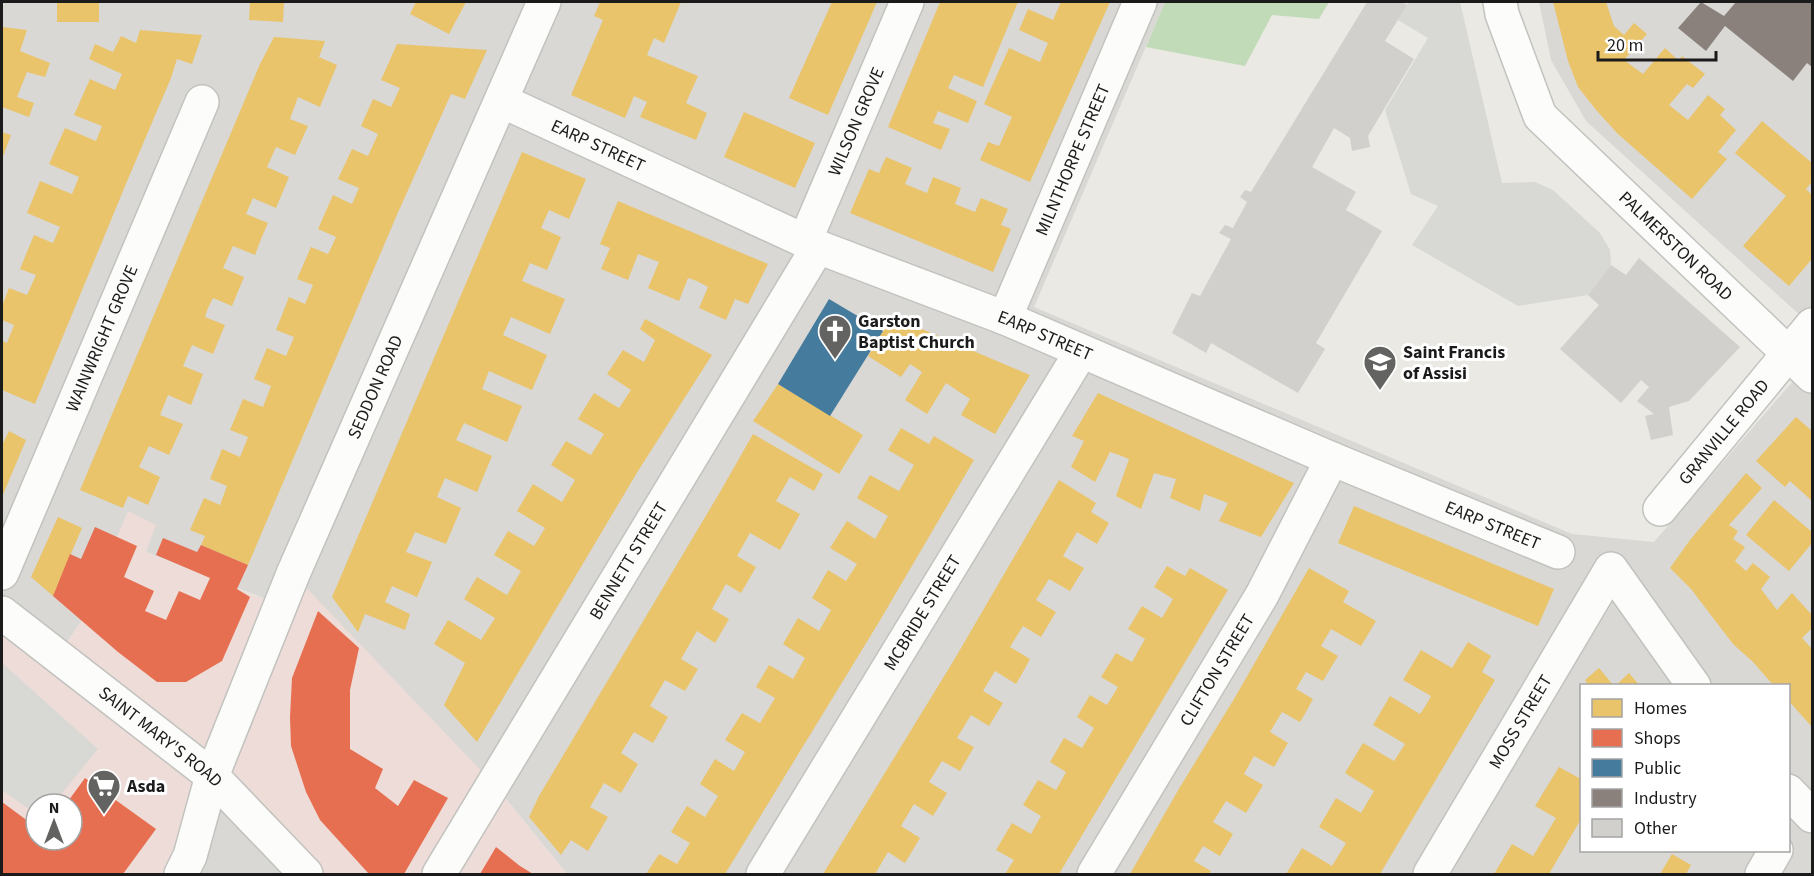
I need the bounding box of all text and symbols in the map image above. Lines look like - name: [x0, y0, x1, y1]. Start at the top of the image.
- scale bar: [1598, 24, 1716, 62]
- text: 20 m: [1607, 33, 1643, 58]
- street label: WILSON GROVE: [822, 63, 891, 180]
- street label: MILNTHORPE STREET: [1030, 80, 1117, 240]
- street label: EARP STREET: [547, 113, 649, 179]
- street label: PALMERSTON ROAD: [1613, 186, 1738, 307]
- street label: WAINWRIGHT GROVE: [60, 261, 144, 416]
- street label: EARP STREET: [994, 304, 1097, 367]
- place label: Garston Baptist Church: [858, 309, 975, 355]
- church icon: Garston Baptist Church: [817, 313, 853, 360]
- street label: SEDDON ROAD: [342, 331, 409, 443]
- place label: Saint Francis of Assisi: [1403, 340, 1505, 386]
- school or university icon: Saint Francis of Assisi: [1362, 344, 1398, 391]
- street label: GRANVILLE ROAD: [1673, 374, 1775, 490]
- street label: EARP STREET: [1441, 495, 1544, 557]
- street label: BENNETT STREET: [583, 497, 674, 625]
- street label: MCBRIDE STREET: [878, 550, 968, 675]
- street label: CLIFTON STREET: [1174, 609, 1261, 731]
- street label: MOSS STREET: [1483, 670, 1559, 774]
- street label: SAINT MARY'S ROAD: [93, 680, 228, 793]
- legend: [1580, 684, 1790, 852]
- text: Homes: [1634, 696, 1687, 721]
- text: Shops: [1634, 726, 1681, 751]
- text: Public: [1634, 756, 1681, 781]
- supermarket icon: Asda: [86, 768, 122, 815]
- place label: Asda: [126, 774, 165, 799]
- text: Industry: [1634, 786, 1697, 811]
- north arrow: [24, 792, 84, 852]
- text: N: [49, 797, 59, 819]
- text: Other: [1634, 816, 1678, 841]

